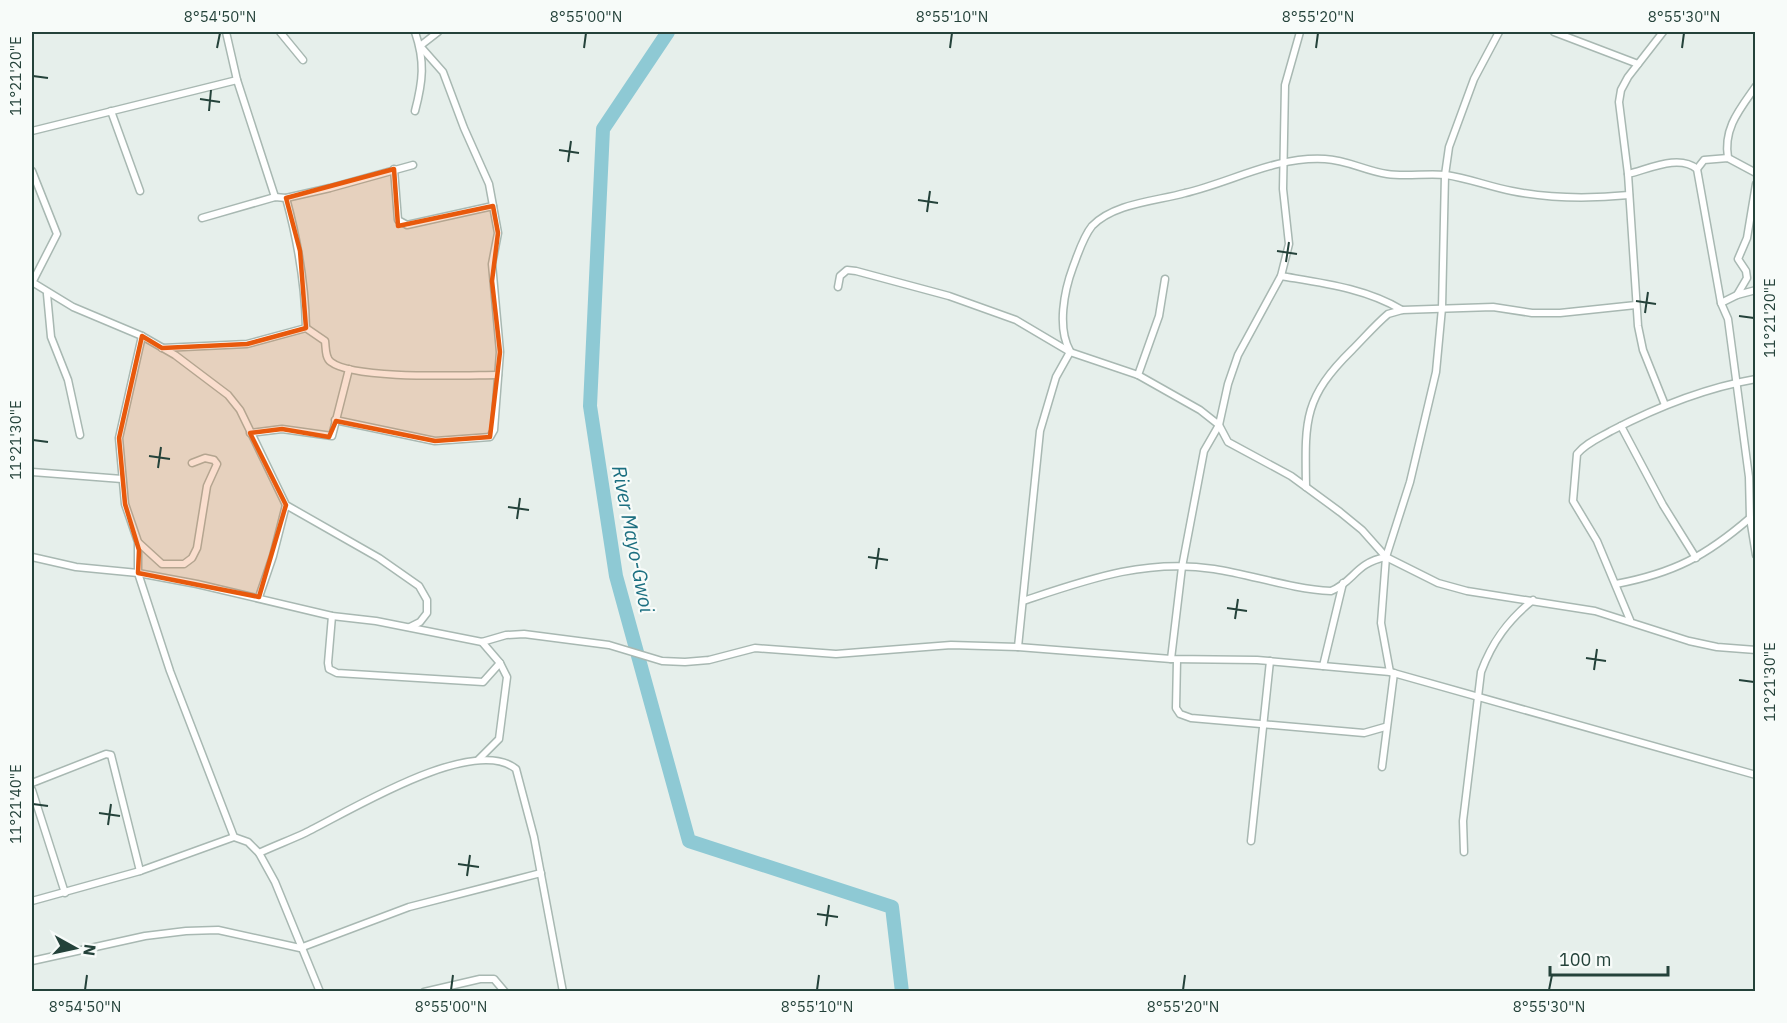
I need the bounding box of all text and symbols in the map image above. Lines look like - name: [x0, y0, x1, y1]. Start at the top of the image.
- text: 8°54'50"N: [184, 7, 256, 26]
- text: 8°55'00"N: [550, 7, 622, 26]
- text: 8°55'10"N: [916, 7, 988, 26]
- text: 8°55'20"N: [1282, 7, 1354, 26]
- text: 8°55'30"N: [1648, 7, 1720, 26]
- text: 11°21'20"E: [6, 36, 25, 116]
- text: 11°21'20"E: [1760, 278, 1779, 358]
- text: 11°21'30"E: [6, 400, 25, 480]
- water label: River Mayo-Gwoi: [606, 463, 661, 616]
- text: 11°21'30"E: [1760, 642, 1779, 722]
- text: 11°21'40"E: [6, 764, 25, 844]
- north arrow: [45, 918, 105, 978]
- scale bar: [1550, 939, 1668, 977]
- text: N: [79, 943, 101, 957]
- text: 100 m: [1559, 948, 1611, 971]
- text: 8°54'50"N: [49, 997, 121, 1016]
- text: 8°55'00"N: [415, 997, 487, 1016]
- text: 8°55'10"N: [781, 997, 853, 1016]
- text: 8°55'20"N: [1147, 997, 1219, 1016]
- text: 8°55'30"N: [1513, 997, 1585, 1016]

